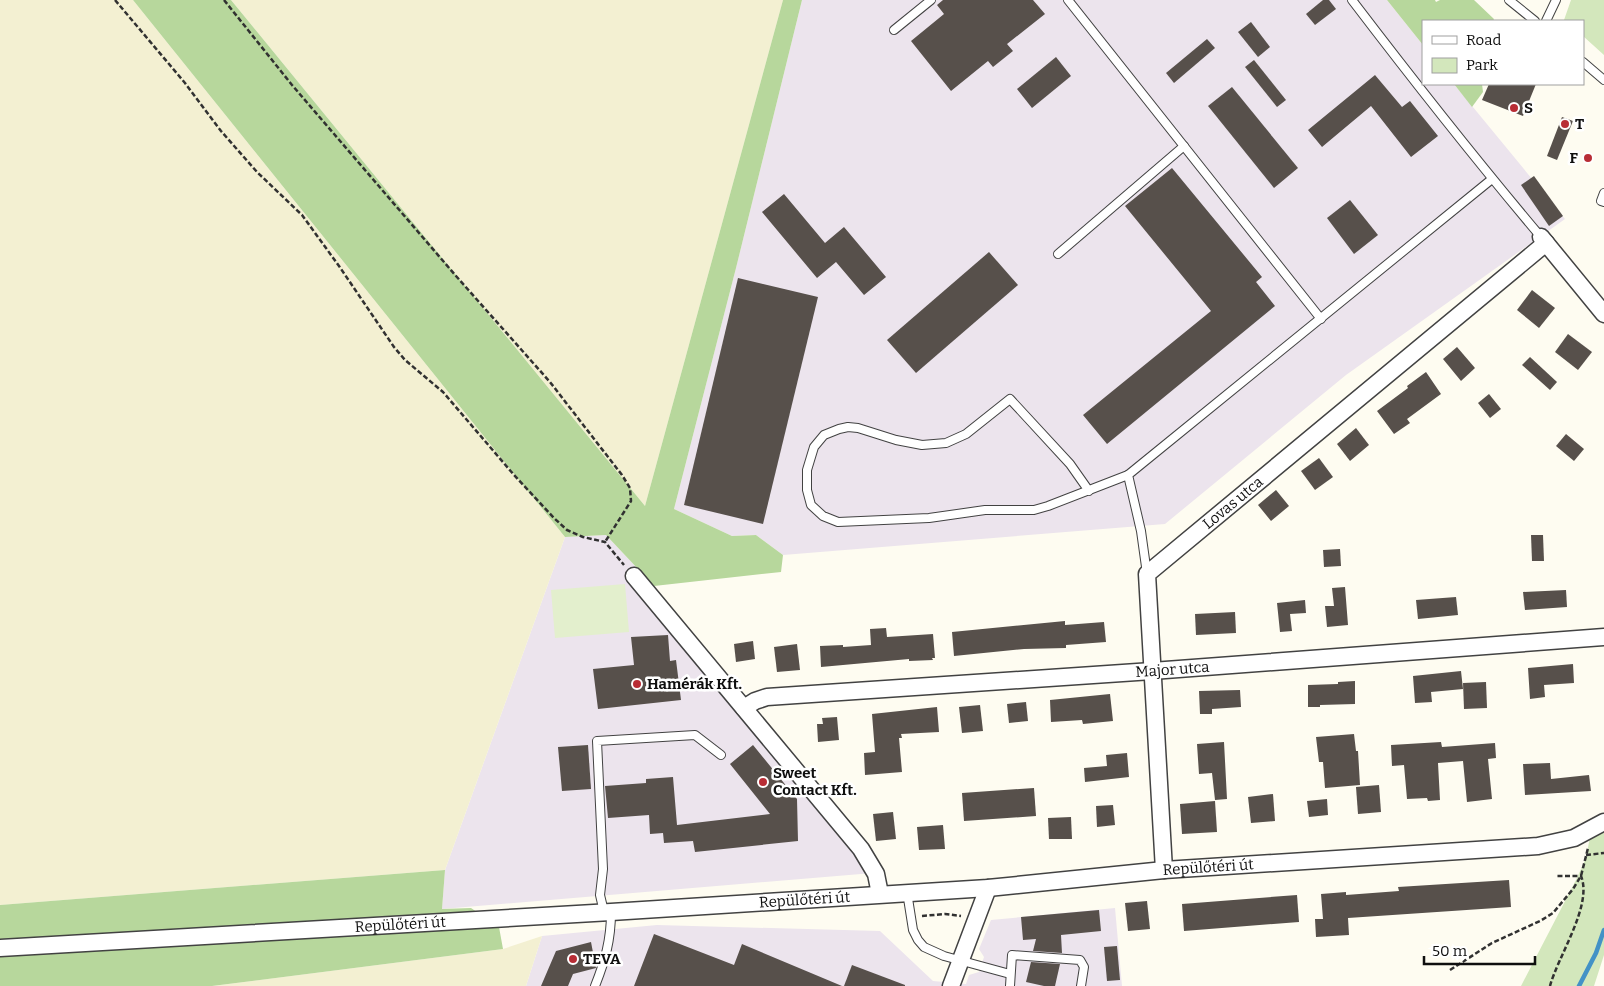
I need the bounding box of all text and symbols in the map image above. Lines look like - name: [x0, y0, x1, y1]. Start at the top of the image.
- legend: [1422, 20, 1584, 85]
- text: Road: [1466, 31, 1501, 49]
- text: Park: [1466, 56, 1498, 74]
- place label: S: [1524, 99, 1533, 117]
- marker: S: [1508, 102, 1520, 114]
- place label: T: [1575, 115, 1584, 133]
- marker: T: [1559, 118, 1571, 130]
- place label: F: [1570, 149, 1579, 167]
- marker: F: [1582, 152, 1594, 164]
- street label: Lovas utca: [1199, 473, 1267, 533]
- street label: Major utca: [1135, 658, 1210, 681]
- place label: Hamérák Kft.: [647, 675, 742, 693]
- marker: Hamérák Kft.: [631, 678, 643, 690]
- place label: Sweet Contact Kft.: [773, 764, 857, 799]
- marker: Sweet Contact Kft.: [757, 776, 769, 788]
- street label: Repülőtéri út: [1162, 855, 1255, 879]
- street label: Repülőtéri út: [758, 888, 851, 912]
- street label: Repülőtéri út: [354, 913, 447, 936]
- scale bar: [1424, 934, 1535, 966]
- text: 50 m: [1432, 942, 1468, 960]
- place label: TEVA: [583, 950, 621, 968]
- marker: TEVA: [567, 953, 579, 965]

